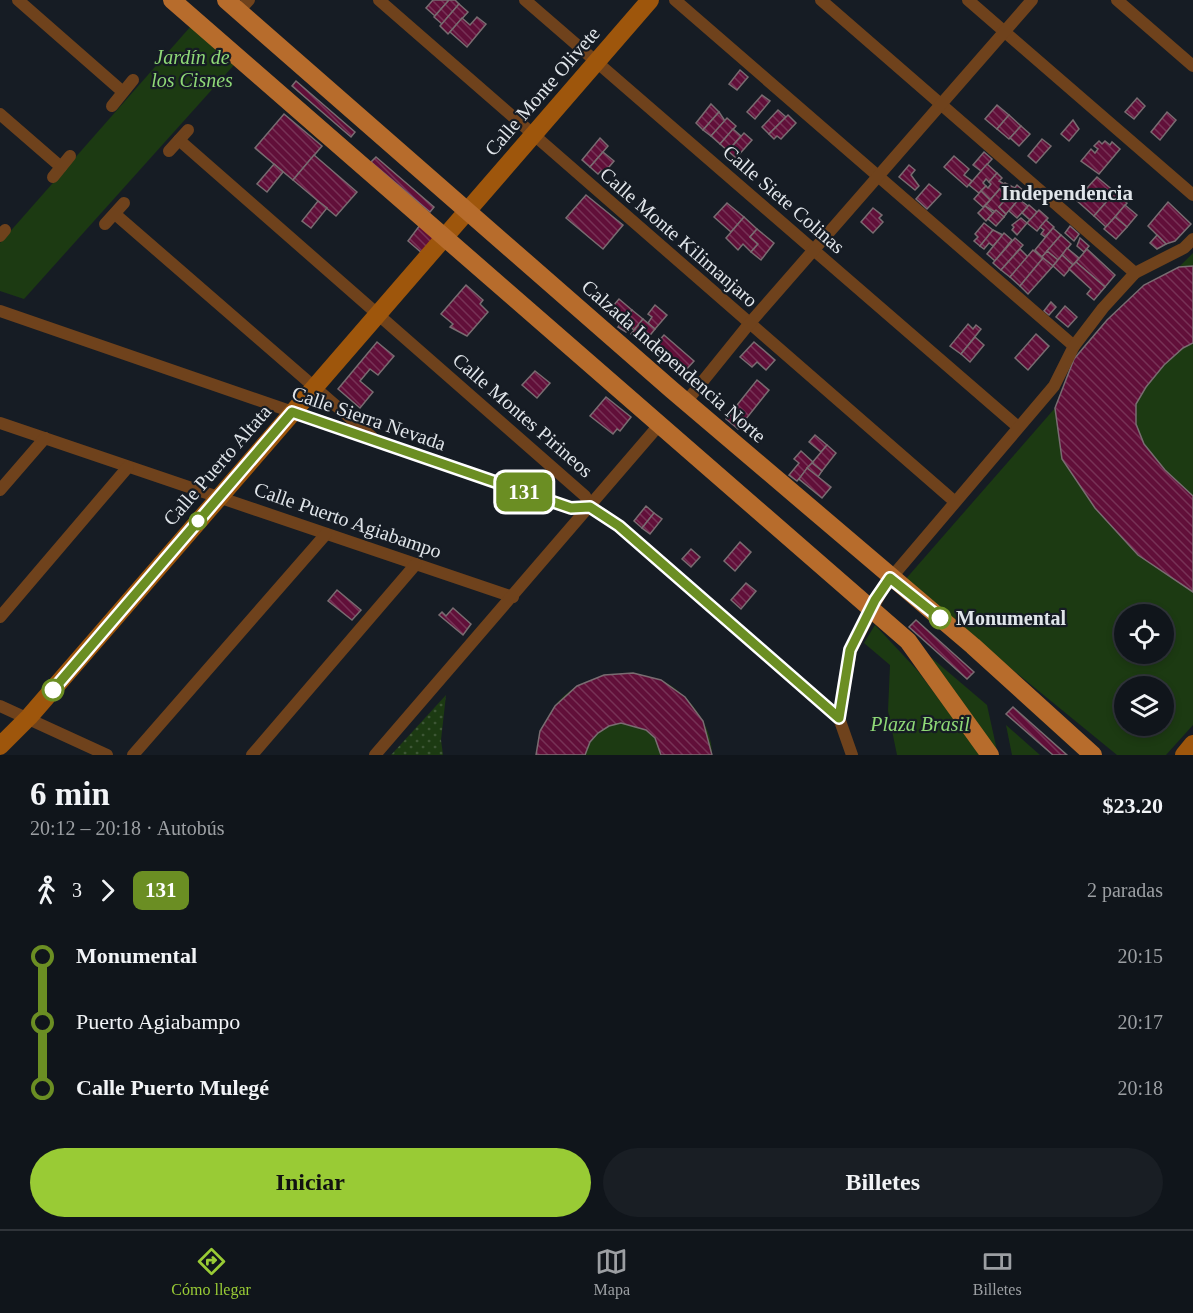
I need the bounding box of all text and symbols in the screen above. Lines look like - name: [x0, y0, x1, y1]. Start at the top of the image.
- street label: Calle Monte Olivete: [480, 22, 604, 160]
- park label: Jardín de los Cisnes: [151, 46, 233, 91]
- street label: Calle Siete Colinas: [719, 140, 849, 258]
- street label: Calle Monte Kilimanjaro: [595, 163, 762, 312]
- district label: Independencia: [1001, 181, 1133, 205]
- street label: Calzada Independencia Norte: [577, 275, 771, 448]
- street label: Calle Montes Pirineos: [449, 348, 597, 482]
- street label: Calle Sierra Nevada: [289, 381, 449, 455]
- street label: Calle Puerto Altata: [159, 400, 275, 530]
- line badge: 131: [490, 472, 558, 512]
- street label: Calle Puerto Agiabampo: [251, 478, 445, 563]
- text: 131: [508, 480, 540, 504]
- unlabelled marker: [189, 512, 207, 530]
- map controls: [1114, 604, 1174, 736]
- button: locate: [1114, 604, 1174, 664]
- marker: Monumental: [929, 607, 951, 629]
- place label: Monumental: [956, 607, 1066, 629]
- button: layers: [1114, 676, 1174, 736]
- unlabelled marker: [42, 679, 64, 701]
- park label: Plaza Brasil: [869, 713, 970, 735]
- text: 6 min: [30, 776, 110, 812]
- text: $23.20: [1103, 793, 1163, 818]
- text: 20:12 – 20:18 · Autobús: [30, 817, 224, 839]
- icon: walk: [30, 874, 63, 907]
- icon: forward: [91, 874, 124, 907]
- text: 131: [145, 878, 177, 902]
- text: 3: [72, 879, 82, 901]
- text: 2 paradas: [1087, 879, 1163, 901]
- text: Monumental: [76, 943, 197, 968]
- text: 20:15: [1117, 945, 1163, 967]
- text: Puerto Agiabampo: [76, 1009, 240, 1034]
- text: 20:17: [1117, 1011, 1163, 1033]
- text: Calle Puerto Mulegé: [76, 1075, 269, 1100]
- text: 20:18: [1117, 1077, 1163, 1099]
- button: Iniciar: [30, 1148, 591, 1217]
- button: Billetes: [603, 1148, 1163, 1217]
- tab: Cómo llegar: [171, 1245, 251, 1299]
- tab: Mapa: [594, 1245, 630, 1299]
- tab: Billetes: [973, 1245, 1022, 1299]

